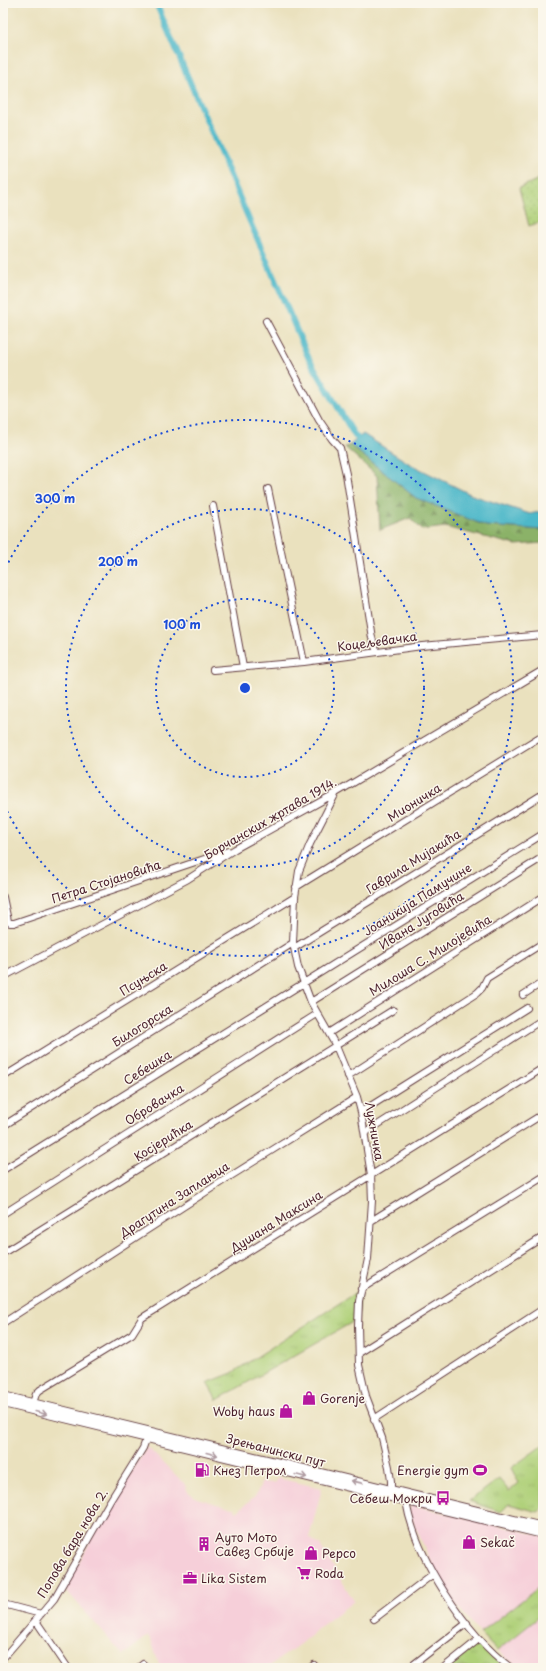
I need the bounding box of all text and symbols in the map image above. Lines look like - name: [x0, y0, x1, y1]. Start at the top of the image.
- text: 300 m: [35, 489, 75, 507]
- text: 200 m: [98, 552, 138, 570]
- text: 100 m: [163, 615, 201, 633]
- street label: Коцељевачка: [336, 626, 418, 655]
- centre of rings: [238, 681, 252, 695]
- street label: Борчанских жртава 1914.: [200, 773, 340, 863]
- street label: Мионичка: [384, 778, 445, 826]
- street label: Гаврила Мијакића: [362, 824, 464, 898]
- street label: Петра Стојановића: [49, 855, 163, 907]
- street label: Јоаникија Памучине: [359, 858, 475, 940]
- street label: Ивана Југовића: [375, 886, 467, 953]
- street label: Милоша С. Милојевића: [365, 910, 495, 1000]
- street label: Псуњска: [116, 956, 171, 1000]
- street label: Билогорска: [108, 999, 176, 1051]
- street label: Себешка: [120, 1045, 175, 1089]
- street label: Обровачка: [121, 1079, 187, 1129]
- street label: Лужничка: [361, 1100, 389, 1162]
- street label: Косјерићка: [130, 1115, 196, 1165]
- street label: Драгутина Заплањца: [115, 1156, 233, 1242]
- street label: Душана Максина: [226, 1185, 326, 1257]
- place label: Gorenje: [320, 1389, 366, 1407]
- shop icon: Gorenje: [301, 1390, 317, 1406]
- place label: Woby haus: [213, 1402, 276, 1420]
- shop icon: Woby haus: [278, 1403, 294, 1419]
- one-way arrow: [34, 1409, 47, 1417]
- street label: Зрењанински пут: [224, 1429, 328, 1471]
- one-way arrow: [205, 1451, 218, 1458]
- place label: Кнез Петрол: [213, 1461, 286, 1479]
- place label: Energie gym: [397, 1461, 469, 1479]
- fuel station icon: Кнез Петрол: [194, 1462, 210, 1478]
- sports icon: Energie gym: [472, 1462, 488, 1478]
- one-way arrow: [294, 1473, 307, 1481]
- one-way arrow: [351, 1478, 364, 1485]
- street label: Попова бара нова 2.: [32, 1485, 112, 1601]
- place label: Себеш Мокри: [350, 1489, 432, 1507]
- bus stop icon: Себеш Мокри: [435, 1490, 451, 1506]
- place label: Ауто Мото Савез Србије: [215, 1528, 294, 1560]
- place label: Sekač: [480, 1533, 515, 1551]
- shop icon: Sekač: [461, 1534, 477, 1550]
- building icon: Ауто Мото Савез Србије: [196, 1536, 212, 1552]
- place label: Pepco: [322, 1544, 356, 1562]
- shop icon: Pepco: [303, 1545, 319, 1561]
- place label: Roda: [315, 1564, 345, 1582]
- supermarket icon: Roda: [296, 1565, 312, 1581]
- place label: Lika Sistem: [201, 1569, 267, 1587]
- office icon: Lika Sistem: [182, 1570, 198, 1586]

